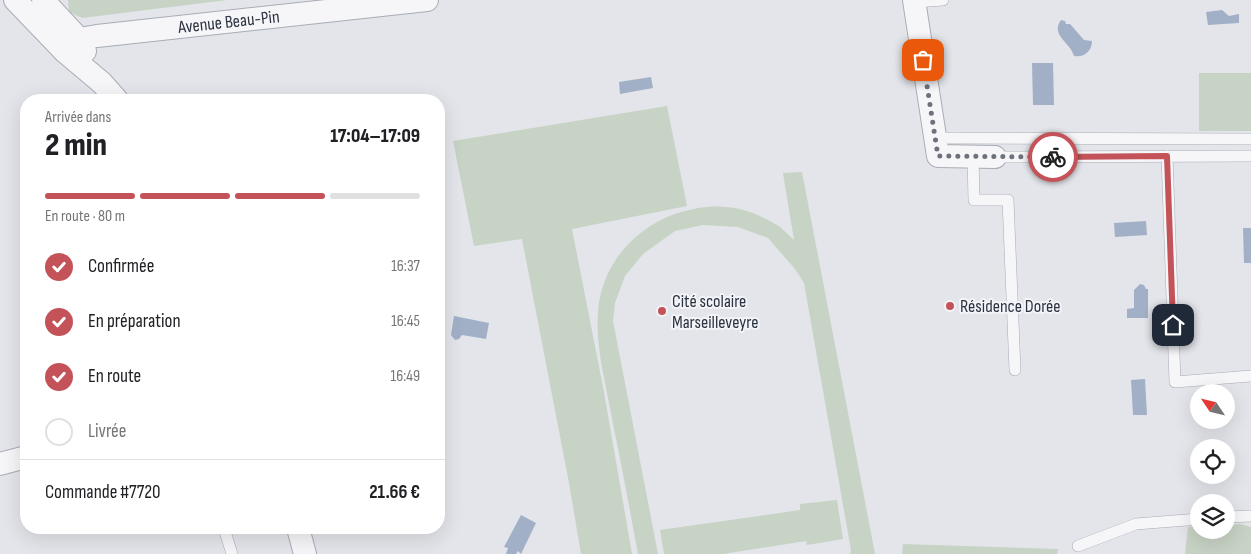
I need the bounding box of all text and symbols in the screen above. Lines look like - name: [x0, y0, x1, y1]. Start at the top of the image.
- street label: Avenue Beau-Pin: [176, 6, 281, 38]
- pin: [902, 39, 944, 81]
- icon: bag: [909, 46, 937, 74]
- text: Arrivée dans: [45, 108, 111, 127]
- text: 17:04–17:09: [330, 125, 420, 148]
- text: 2 min: [45, 126, 107, 165]
- courier: [1028, 132, 1078, 182]
- icon: bike: [1039, 143, 1067, 171]
- text: En route · 80 m: [45, 207, 125, 226]
- icon: check: [45, 253, 73, 281]
- text: Confirmée: [88, 255, 154, 278]
- text: 16:37: [391, 257, 420, 276]
- place label: Cité scolaire Marseilleveyre: [672, 291, 758, 333]
- place label: Résidence Dorée: [960, 296, 1061, 317]
- marker: Résidence Dorée: [944, 300, 956, 312]
- pin: [1152, 304, 1194, 346]
- marker: Cité scolaire Marseilleveyre: [656, 305, 668, 317]
- icon: check: [45, 308, 73, 336]
- text: En préparation: [88, 310, 181, 333]
- icon: home: [1159, 311, 1187, 339]
- text: 16:45: [391, 312, 420, 331]
- icon: check: [45, 363, 73, 391]
- text: En route: [88, 365, 141, 388]
- text: 16:49: [391, 367, 420, 386]
- north arrow: [1190, 384, 1235, 429]
- map controls: [1190, 384, 1235, 539]
- text: Livrée: [88, 420, 126, 443]
- button: locate: [1190, 439, 1235, 484]
- text: Commande #7720: [45, 481, 161, 504]
- text: 21.66 €: [369, 481, 420, 504]
- button: layers: [1190, 494, 1235, 539]

